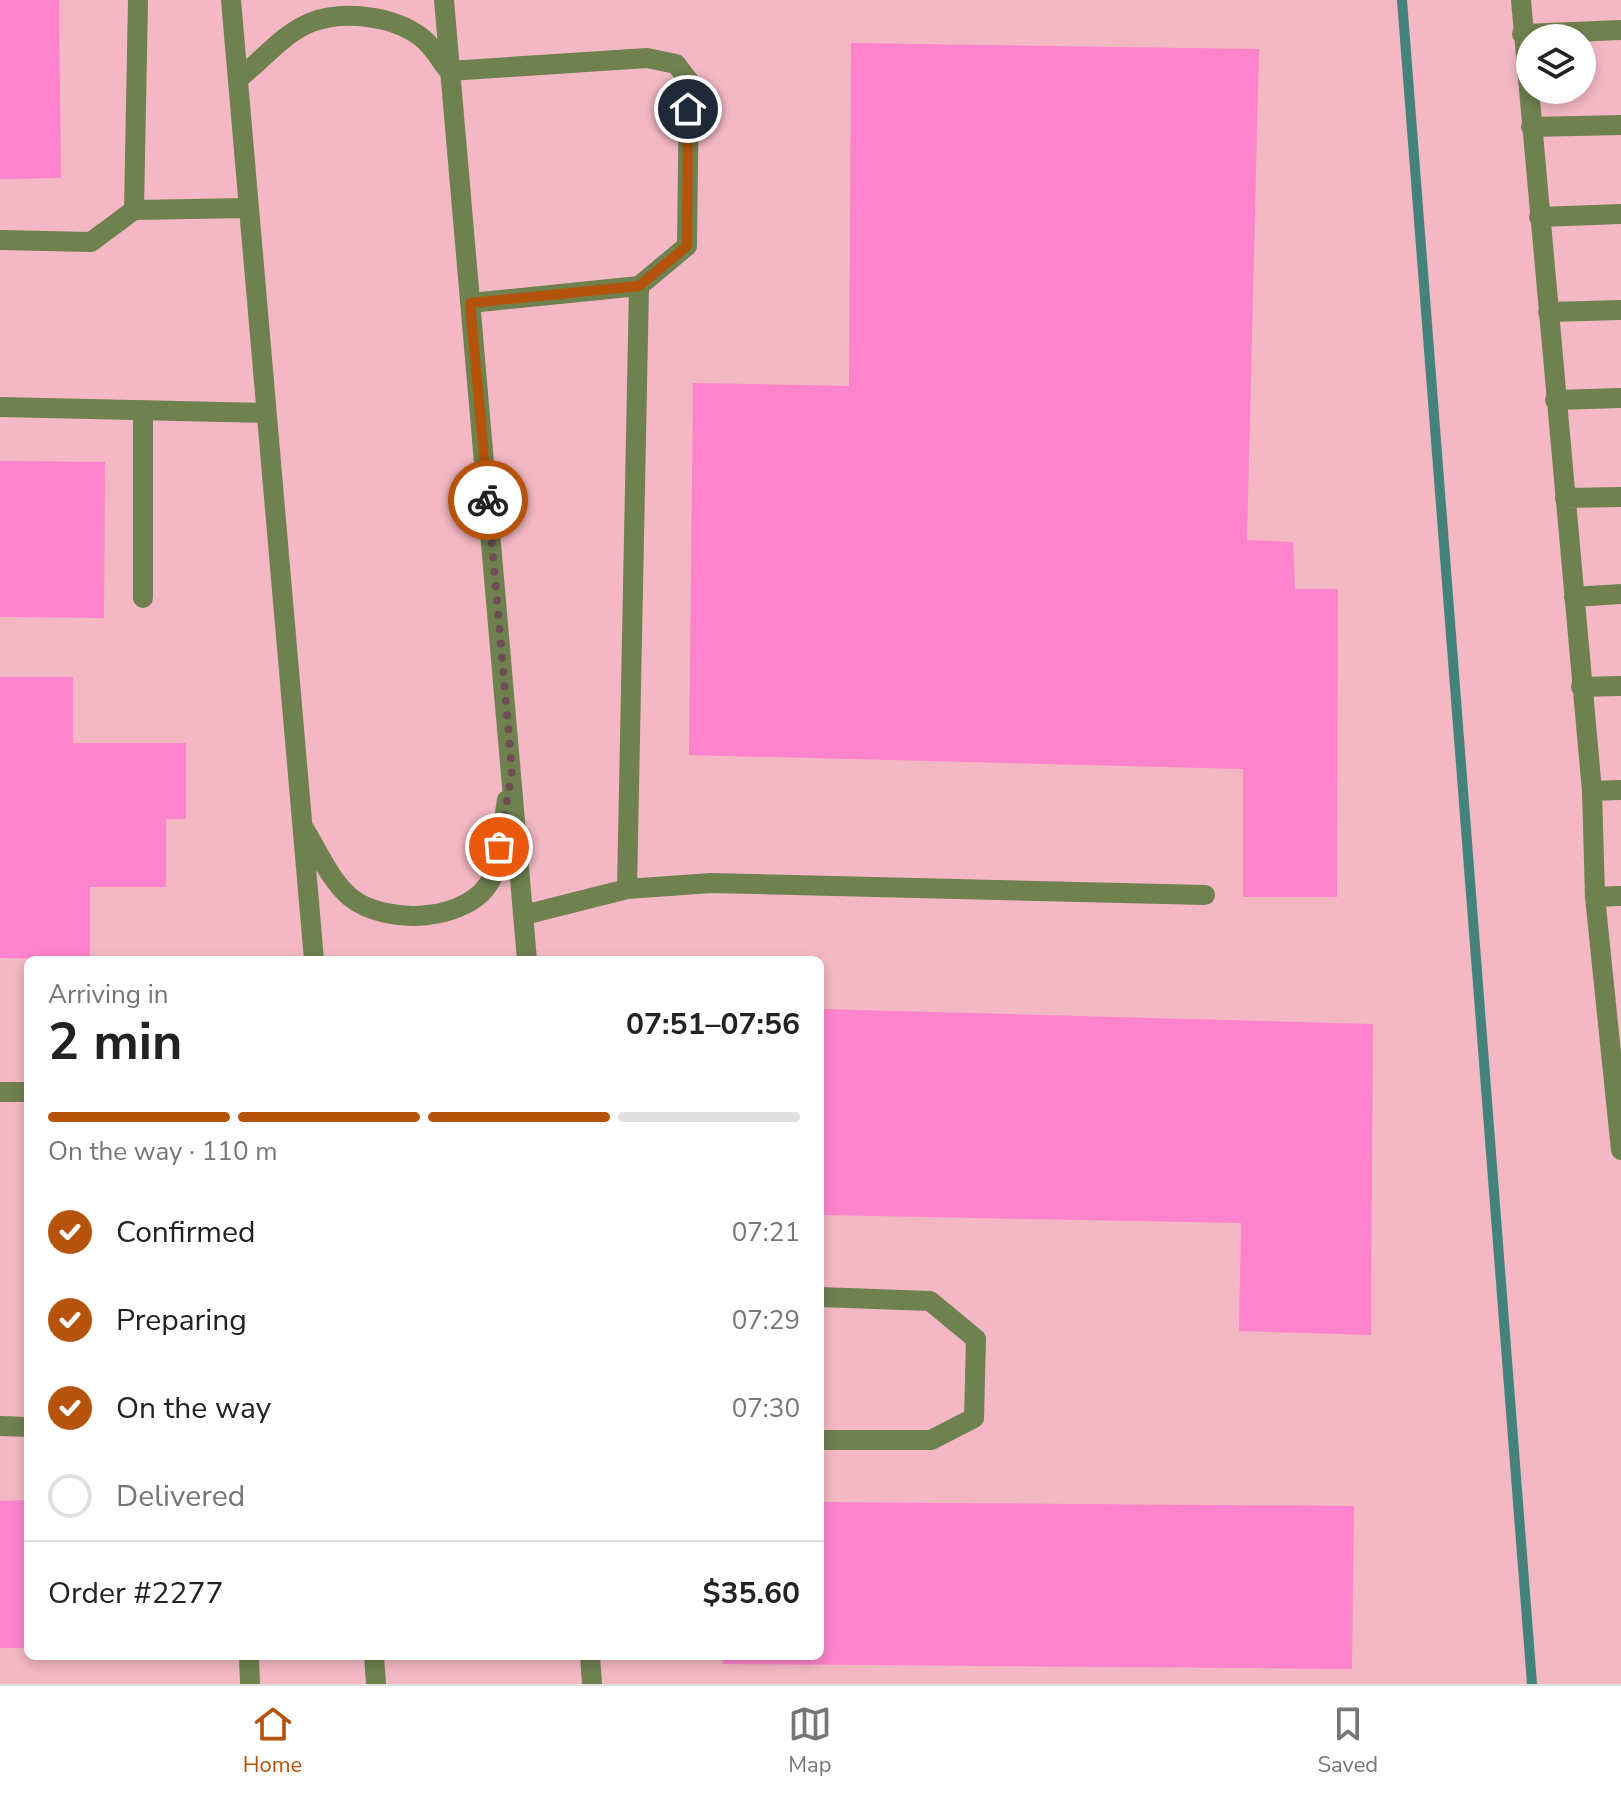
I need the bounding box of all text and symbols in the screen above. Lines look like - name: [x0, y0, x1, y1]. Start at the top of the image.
- map controls: [1516, 24, 1596, 104]
- button: layers: [1516, 24, 1596, 104]
- pin: [654, 75, 722, 143]
- icon: home: [666, 87, 710, 131]
- courier: [448, 460, 528, 540]
- icon: bike: [466, 478, 510, 522]
- pin: [465, 813, 533, 881]
- icon: bag: [477, 825, 521, 869]
- text: Arriving in: [48, 977, 169, 1012]
- text: 07:51–07:56: [626, 1004, 800, 1045]
- text: 2 min: [48, 1006, 183, 1077]
- text: On the way · 110 m: [48, 1134, 277, 1169]
- icon: check: [48, 1210, 92, 1254]
- text: Confirmed: [116, 1212, 256, 1253]
- text: 07:21: [732, 1215, 800, 1250]
- icon: check: [48, 1298, 92, 1342]
- text: Preparing: [116, 1300, 247, 1341]
- text: 07:29: [732, 1303, 800, 1338]
- icon: check: [48, 1386, 92, 1430]
- text: On the way: [116, 1388, 271, 1429]
- text: 07:30: [732, 1391, 800, 1426]
- text: Delivered: [116, 1476, 245, 1517]
- text: Order #2277: [48, 1573, 223, 1614]
- text: $35.60: [703, 1573, 800, 1614]
- tab: Home: [243, 1702, 302, 1780]
- tab: Map: [788, 1702, 832, 1780]
- tab: Saved: [1317, 1702, 1378, 1780]

